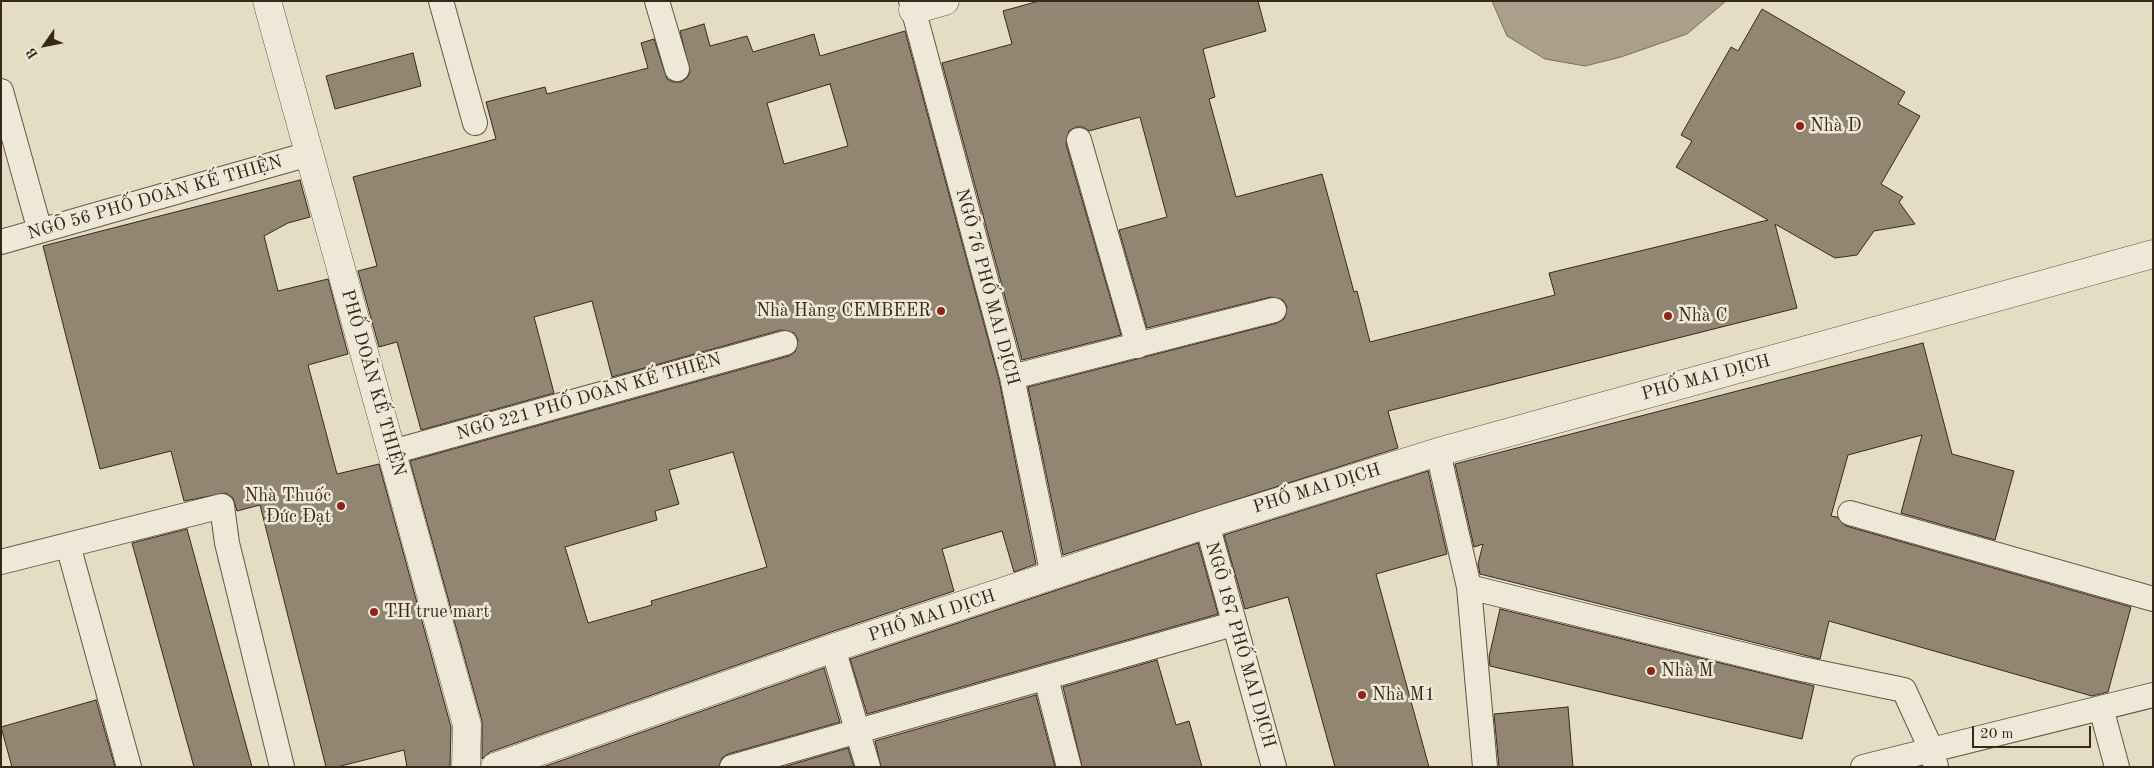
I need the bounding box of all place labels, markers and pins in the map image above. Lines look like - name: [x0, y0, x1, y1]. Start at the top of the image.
- place label: Nhà D: [1810, 115, 1862, 137]
- marker: Nhà D: [1794, 120, 1806, 132]
- place label: Nhà Hàng CEMBEER: [756, 300, 931, 322]
- marker: Nhà Hàng CEMBEER: [935, 305, 947, 317]
- place label: Nhà C: [1678, 305, 1728, 327]
- marker: Nhà C: [1662, 310, 1674, 322]
- place label: Nhà Thuốc Đức Đạt: [244, 485, 331, 528]
- marker: Nhà Thuốc Đức Đạt: [335, 500, 347, 512]
- place label: TH true mart: [384, 601, 490, 623]
- marker: TH true mart: [368, 606, 380, 618]
- place label: Nhà M: [1661, 660, 1714, 682]
- marker: Nhà M: [1645, 665, 1657, 677]
- place label: Nhà M1: [1372, 684, 1435, 706]
- marker: Nhà M1: [1356, 689, 1368, 701]

